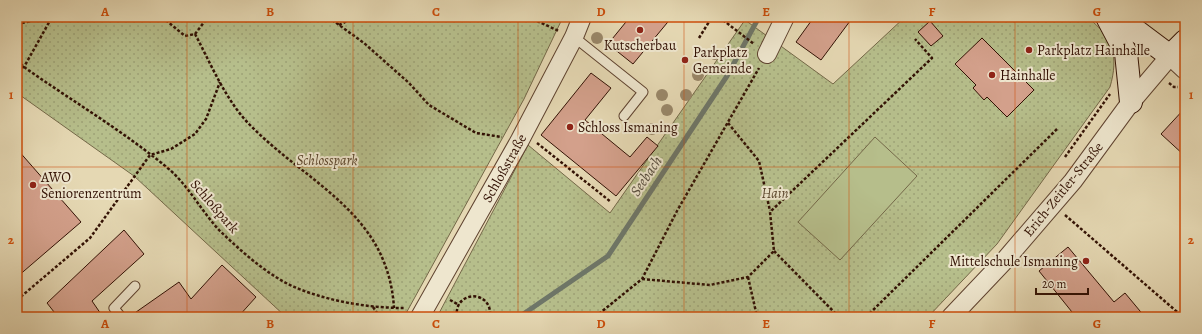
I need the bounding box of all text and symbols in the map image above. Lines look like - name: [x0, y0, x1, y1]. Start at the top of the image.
- text: A: [100, 3, 110, 20]
- text: B: [266, 3, 274, 20]
- text: C: [432, 3, 440, 20]
- text: D: [596, 3, 606, 20]
- text: E: [762, 3, 770, 20]
- text: F: [929, 3, 936, 20]
- text: G: [1093, 3, 1101, 20]
- marker: Kutscherbau: [635, 25, 645, 35]
- place label: Kutscherbau: [604, 36, 677, 55]
- place label: Parkplatz Hainhalle: [1037, 41, 1150, 60]
- place label: Parkplatz Gemeinde: [693, 43, 752, 78]
- marker: Parkplatz Hainhalle: [1024, 45, 1034, 55]
- marker: Parkplatz Gemeinde: [680, 55, 690, 65]
- place label: Hainhalle: [1000, 66, 1056, 85]
- marker: Hainhalle: [987, 70, 997, 80]
- text: 1: [9, 86, 14, 103]
- text: 1: [1189, 86, 1194, 103]
- place label: Schloss Ismaning: [578, 118, 678, 137]
- marker: Schloss Ismaning: [565, 122, 575, 132]
- street label: Schloßstraße: [478, 131, 531, 206]
- street label: Erich-Zeitler-Straße: [1019, 138, 1108, 241]
- park label: Schlosspark: [296, 151, 358, 170]
- water label: Seebach: [625, 152, 667, 200]
- place label: AWO Seniorenzentrum: [40, 168, 142, 203]
- street label: Schloßpark: [186, 175, 243, 237]
- marker: AWO Seniorenzentrum: [28, 180, 38, 190]
- park label: Hain: [762, 184, 789, 203]
- text: 2: [8, 231, 15, 248]
- text: 2: [1188, 231, 1195, 248]
- place label: Mittelschule Ismaning: [949, 252, 1078, 271]
- marker: Mittelschule Ismaning: [1081, 256, 1091, 266]
- scale bar: [1036, 270, 1088, 296]
- text: 20 m: [1042, 276, 1066, 292]
- text: A: [100, 315, 110, 332]
- text: B: [266, 315, 274, 332]
- text: C: [432, 315, 440, 332]
- text: D: [596, 315, 606, 332]
- text: E: [762, 315, 770, 332]
- text: F: [929, 315, 936, 332]
- text: G: [1093, 315, 1101, 332]

